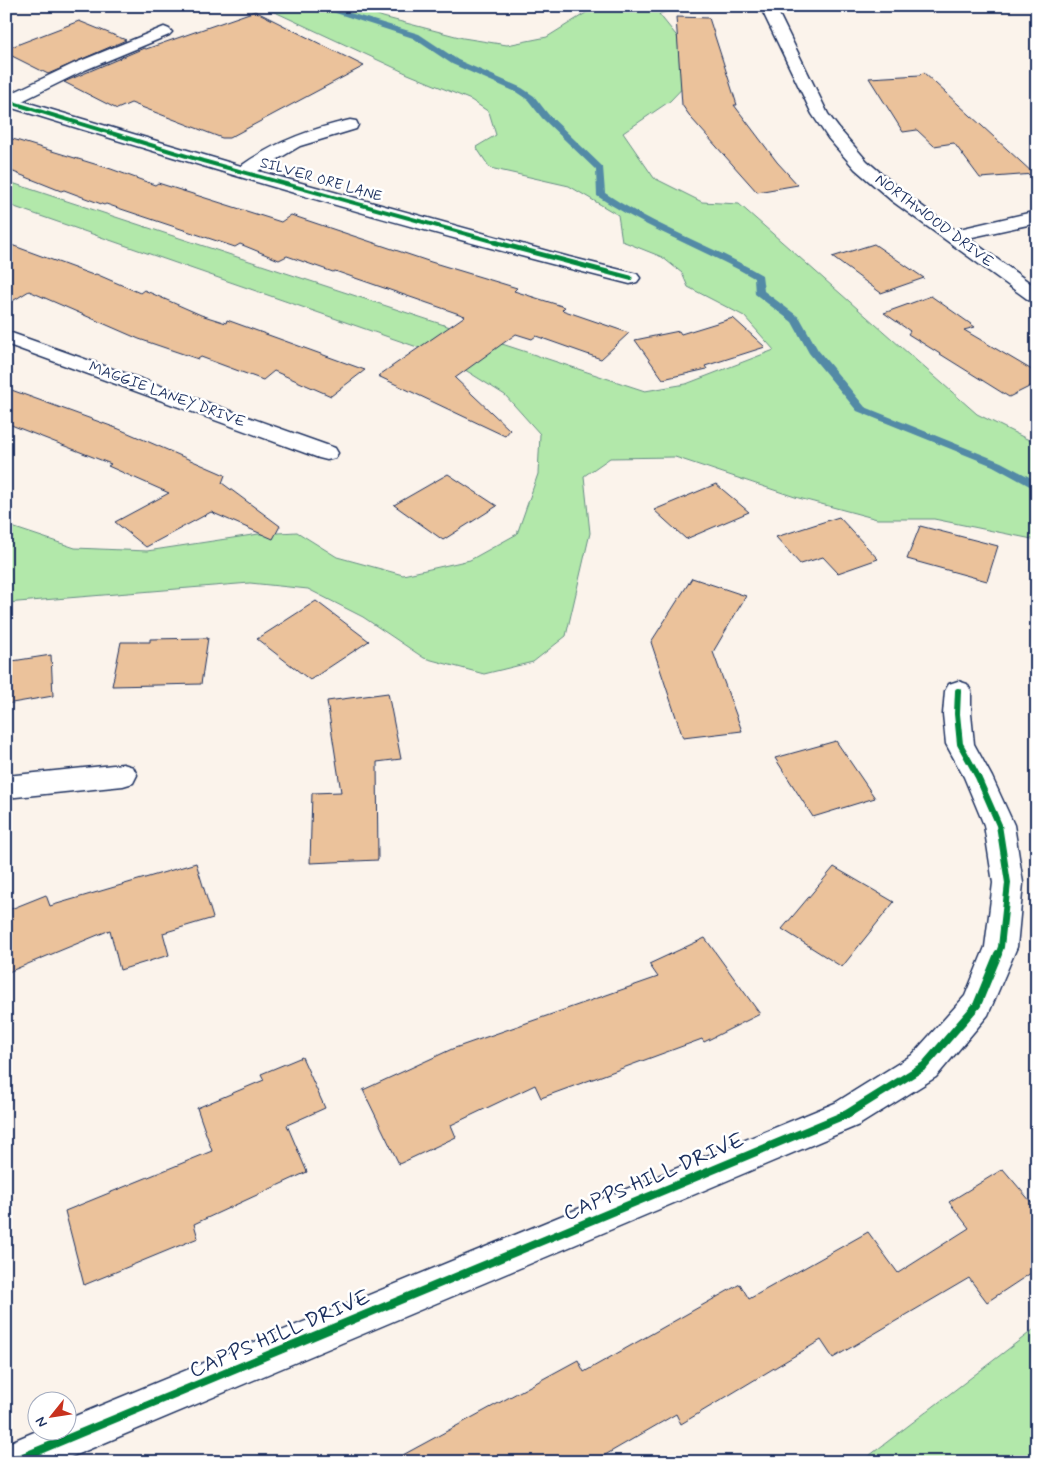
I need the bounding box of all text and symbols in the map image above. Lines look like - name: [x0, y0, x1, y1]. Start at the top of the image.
- street label: SILVER ORE LANE: [258, 153, 385, 207]
- street label: NORTHWOOD DRIVE: [871, 170, 998, 272]
- street label: MAGGIE LANEY DRIVE: [86, 357, 248, 433]
- street label: CAPPS HILL DRIVE: [559, 1126, 749, 1228]
- street label: CAPPS HILL DRIVE: [185, 1283, 375, 1385]
- north arrow: [28, 1390, 78, 1440]
- text: N: [31, 1413, 52, 1431]

